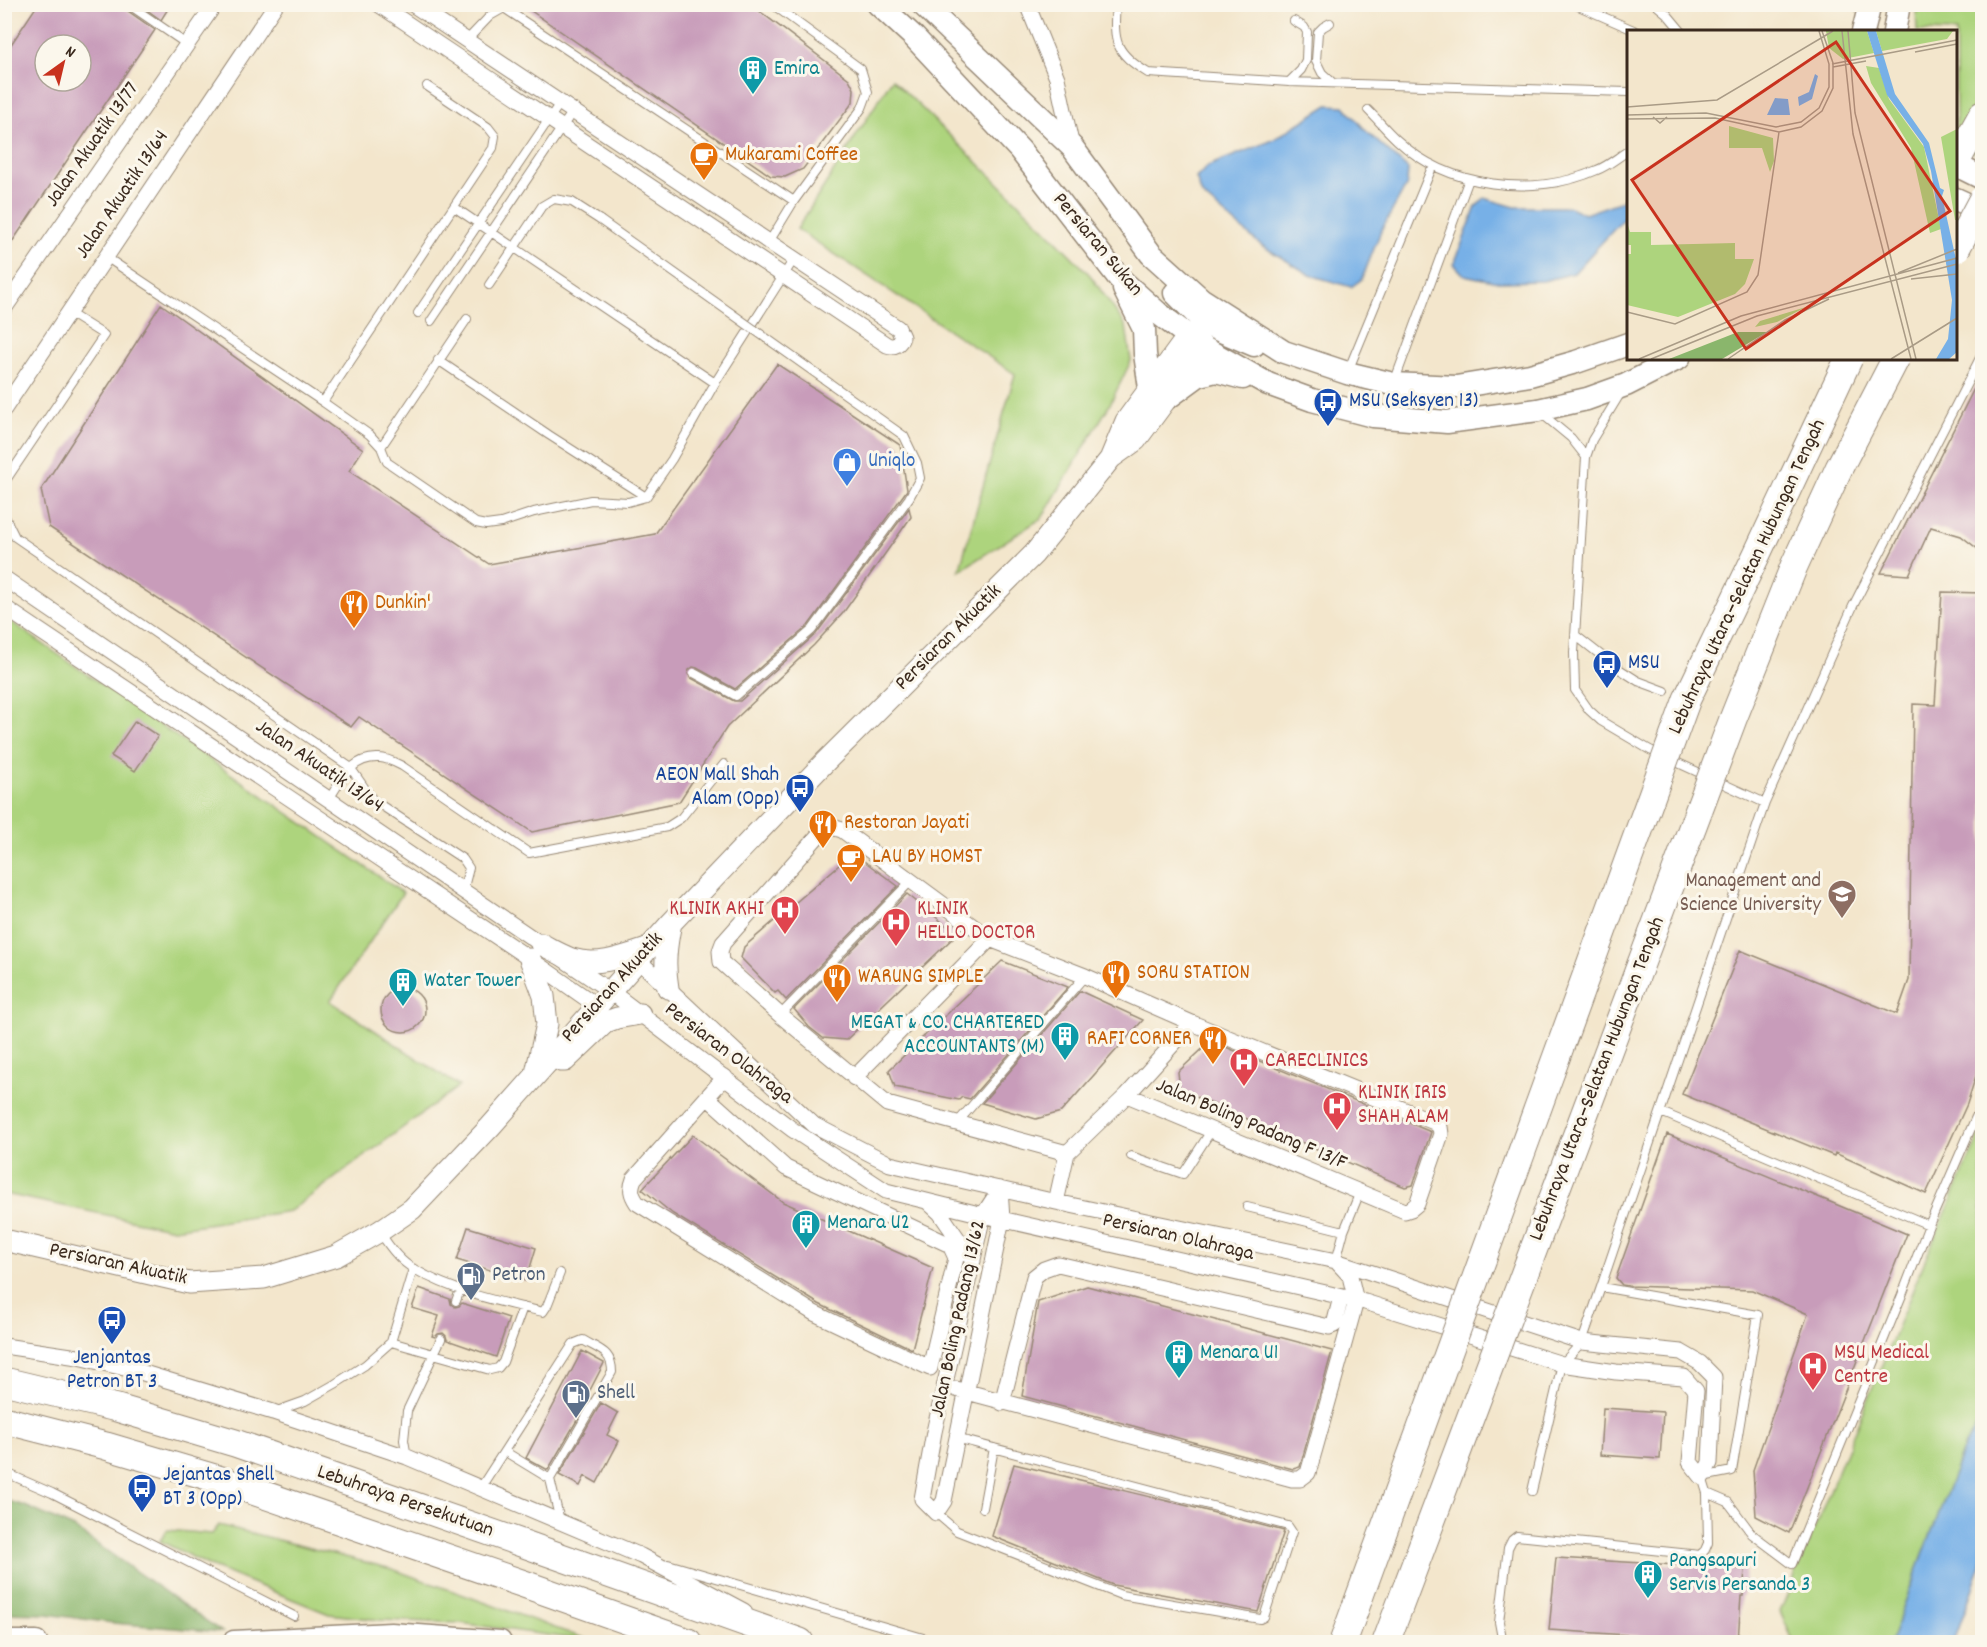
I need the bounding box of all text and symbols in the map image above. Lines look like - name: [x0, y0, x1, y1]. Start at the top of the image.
- inset map: [1627, 30, 1957, 360]
- north arrow: [33, 33, 93, 93]
- text: N: [60, 41, 80, 64]
- building icon: Emira: [737, 54, 769, 96]
- place label: Emira: [774, 55, 821, 85]
- street label: Jalan Akuatik 13/77: [39, 76, 147, 214]
- street label: Jalan Akuatik 13/64: [69, 125, 177, 265]
- cafe icon: Mukarami Coffee: [688, 140, 720, 182]
- place label: Mukarami Coffee: [725, 141, 858, 171]
- street label: Persiaran Sukan: [1044, 186, 1150, 304]
- bus stop icon: MSU (Seksyen 13): [1312, 386, 1344, 428]
- place label: MSU (Seksyen 13): [1349, 387, 1478, 417]
- street label: Lebuhraya Utara–Selatan Hubungan Tengah: [1662, 414, 1834, 740]
- shop icon: Uniqlo: [831, 446, 863, 488]
- place label: Uniqlo: [868, 447, 915, 477]
- street label: Persiaran Akuatik: [889, 578, 1009, 698]
- restaurant icon: Dunkin': [338, 588, 370, 630]
- place label: Dunkin': [375, 589, 431, 619]
- bus stop icon: MSU: [1591, 648, 1623, 690]
- place label: MSU: [1628, 649, 1660, 679]
- street label: Jalan Akuatik 13/64: [249, 713, 389, 821]
- place label: AEON Mall Shah Alam (Opp): [655, 761, 779, 815]
- bus stop icon: AEON Mall Shah Alam (Opp): [784, 772, 816, 814]
- restaurant icon: Restoran Jayati: [807, 808, 839, 850]
- place label: Restoran Jayati: [844, 809, 969, 839]
- cafe icon: LAU BY HOMST: [835, 842, 867, 884]
- place label: LAU BY HOMST: [872, 843, 983, 873]
- place label: Management and Science University: [1680, 867, 1821, 921]
- school or university icon: Management and Science University: [1826, 878, 1858, 920]
- hospital icon: KLINIK AKHI: [769, 894, 801, 936]
- place label: KLINIK AKHI: [669, 895, 764, 925]
- place label: KLINIK HELLO DOCTOR: [917, 895, 1035, 949]
- hospital icon: KLINIK HELLO DOCTOR: [880, 906, 912, 948]
- street label: Lebuhraya Utara–Selatan Hubungan Tengah: [1522, 913, 1674, 1245]
- street label: Persiaran Akuatik: [555, 926, 671, 1050]
- restaurant icon: SORU STATION: [1100, 958, 1132, 1000]
- place label: SORU STATION: [1137, 959, 1250, 989]
- restaurant icon: WARUNG SIMPLE: [821, 962, 853, 1004]
- place label: WARUNG SIMPLE: [858, 963, 984, 993]
- building icon: Water Tower: [387, 966, 419, 1008]
- place label: Water Tower: [424, 967, 522, 997]
- street label: Persiaran Olahraga: [657, 996, 800, 1113]
- place label: MEGAT & CO. CHARTERED ACCOUNTANTS (M): [851, 1009, 1044, 1063]
- building icon: MEGAT & CO. CHARTERED ACCOUNTANTS (M): [1049, 1020, 1081, 1062]
- restaurant icon: RAFI CORNER: [1197, 1024, 1229, 1066]
- place label: RAFI CORNER: [1087, 1025, 1192, 1055]
- hospital icon: CARECLINICS: [1228, 1046, 1260, 1088]
- place label: CARECLINICS: [1265, 1047, 1369, 1077]
- street label: Jalan Boling Padang F 13/F: [1151, 1071, 1352, 1179]
- place label: KLINIK IRIS SHAH ALAM: [1358, 1079, 1449, 1133]
- hospital icon: KLINIK IRIS SHAH ALAM: [1321, 1090, 1353, 1132]
- street label: Persiaran Olahraga: [1099, 1206, 1258, 1270]
- building icon: Menara U2: [790, 1208, 822, 1250]
- place label: Menara U2: [827, 1209, 910, 1239]
- street label: Jalan Boling Padang 13/62: [923, 1218, 995, 1420]
- street label: Persiaran Akuatik: [46, 1236, 190, 1294]
- fuel station icon: Petron: [455, 1260, 487, 1302]
- place label: Petron: [492, 1261, 545, 1291]
- bus stop icon: Jenjantas Petron BT 3: [96, 1304, 128, 1346]
- building icon: Menara U1: [1163, 1338, 1195, 1380]
- place label: Menara U1: [1200, 1339, 1278, 1369]
- place label: MSU Medical Centre: [1834, 1339, 1929, 1393]
- place label: Jenjantas Petron BT 3: [67, 1344, 157, 1398]
- hospital icon: MSU Medical Centre: [1797, 1350, 1829, 1392]
- fuel station icon: Shell: [560, 1378, 592, 1420]
- place label: Shell: [597, 1379, 635, 1409]
- street label: Lebuhraya Persekutuan: [313, 1458, 497, 1546]
- place label: Jejantas Shell BT 3 (Opp): [163, 1461, 274, 1515]
- bus stop icon: Jejantas Shell BT 3 (Opp): [126, 1472, 158, 1514]
- place label: Pangsapuri Servis Persanda 3: [1669, 1547, 1810, 1601]
- building icon: Pangsapuri Servis Persanda 3: [1632, 1558, 1664, 1600]

